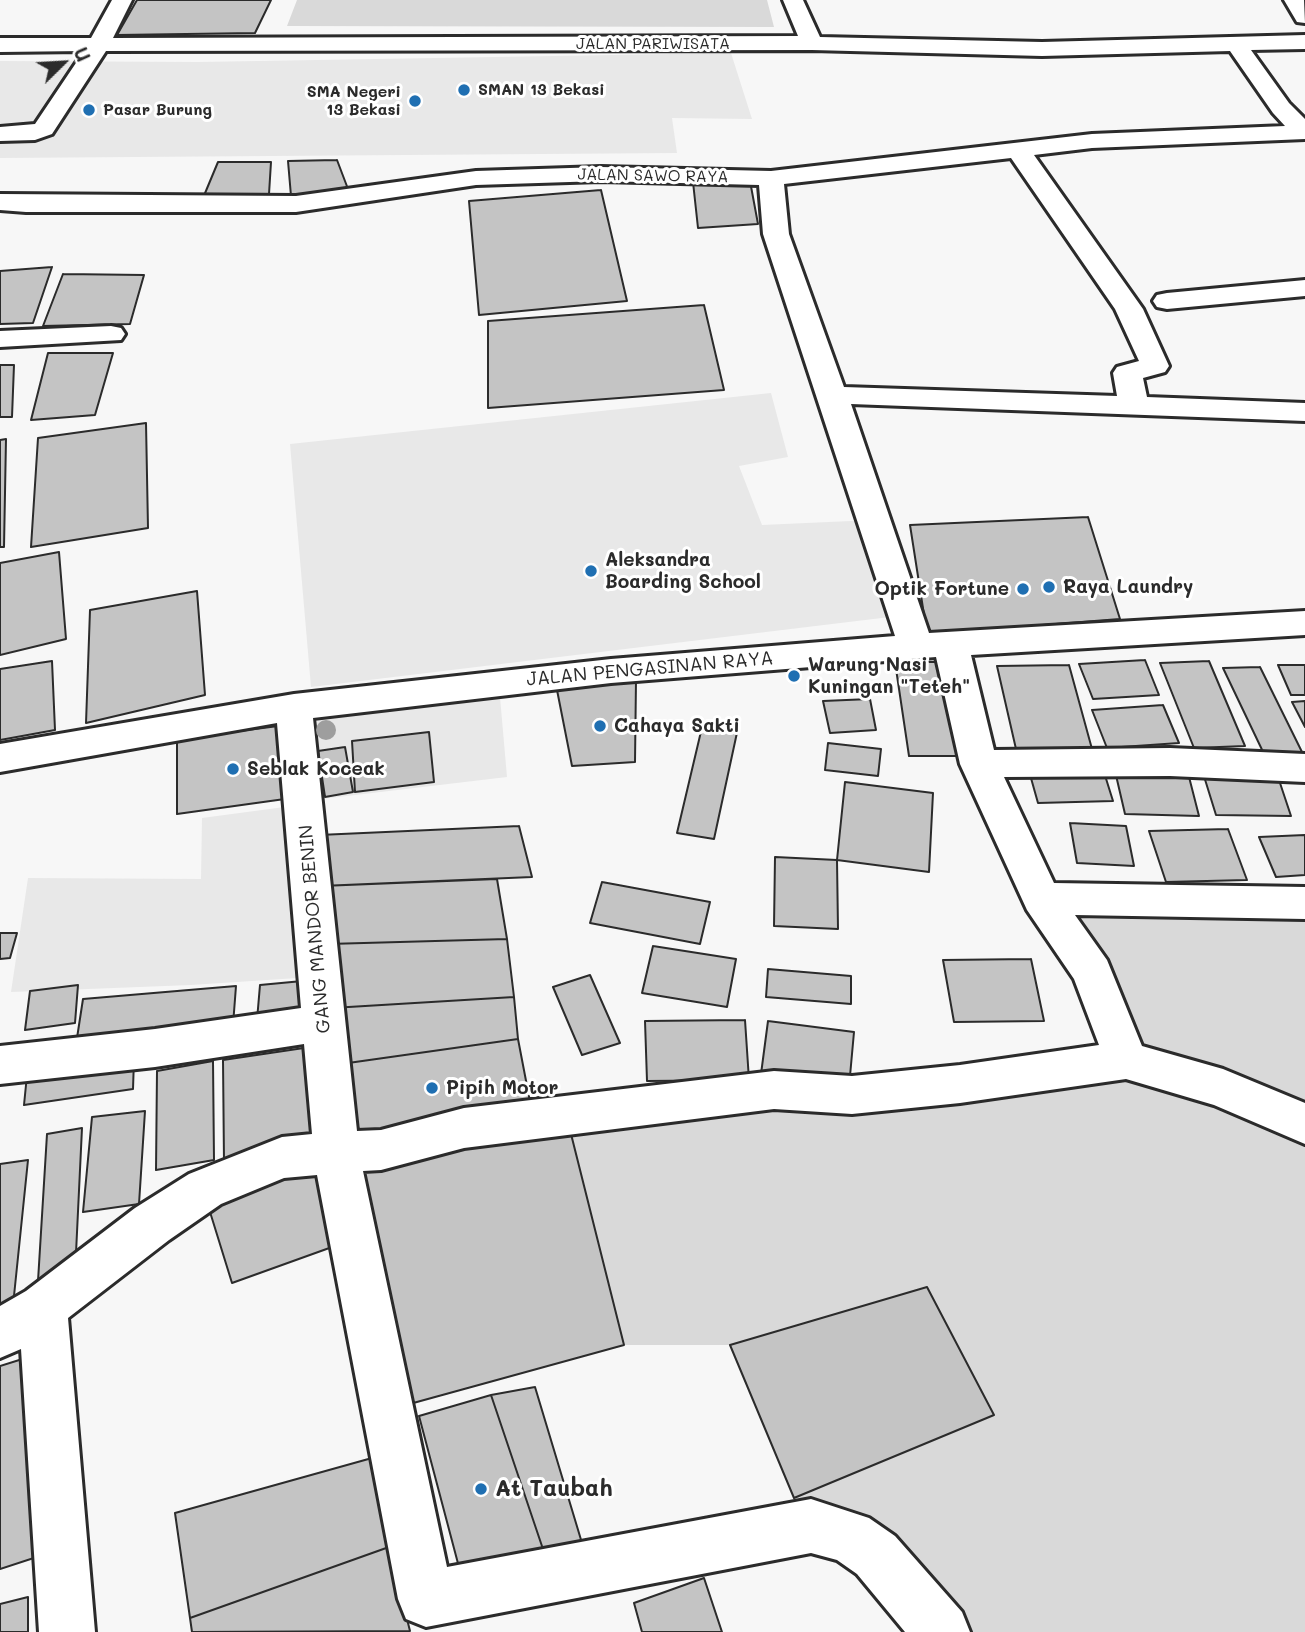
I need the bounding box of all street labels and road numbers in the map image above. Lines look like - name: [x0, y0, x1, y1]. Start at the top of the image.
- street label: JALAN PARIWISATA: [576, 34, 730, 54]
- street label: JALAN SAWO RAYA: [577, 165, 729, 187]
- street label: JALAN PENGASINAN RAYA: [526, 647, 774, 691]
- street label: GANG MANDOR BENIN: [295, 824, 335, 1034]

